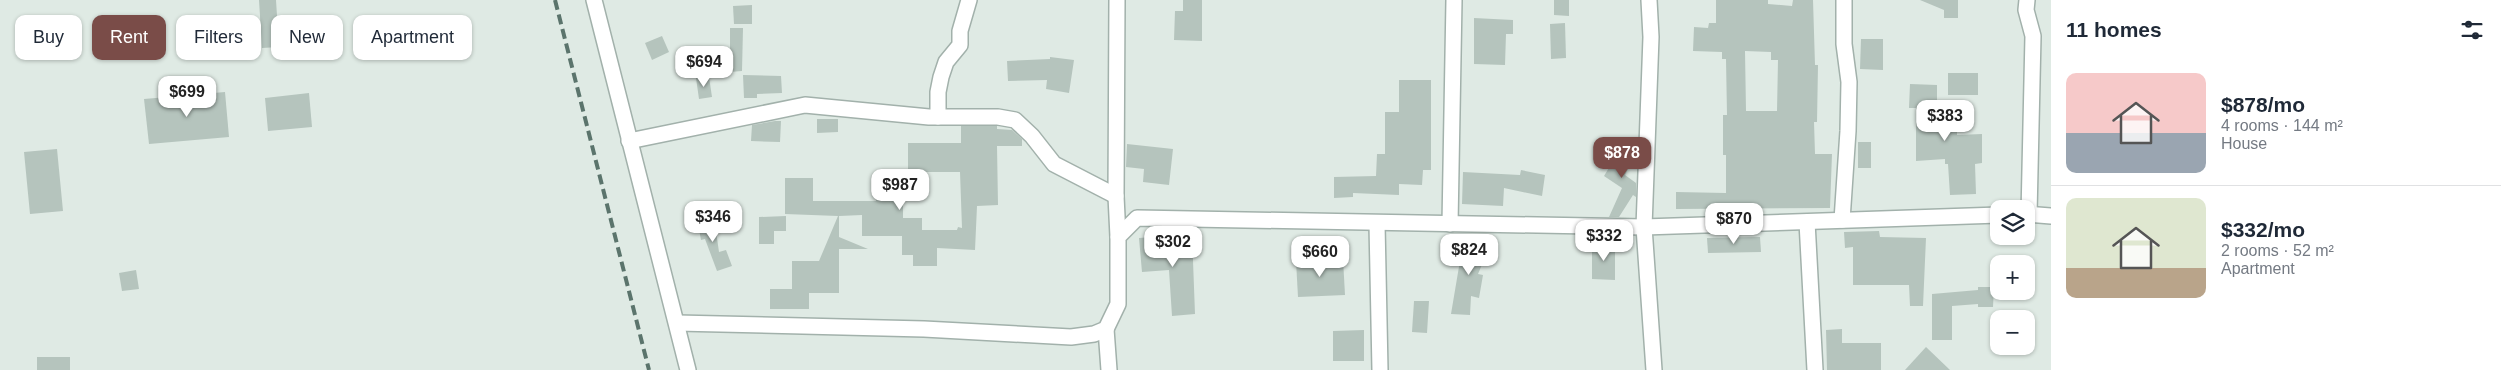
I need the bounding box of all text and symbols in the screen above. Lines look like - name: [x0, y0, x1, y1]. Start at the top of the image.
- chip: Buy: [15, 15, 82, 60]
- chip: Rent: [92, 15, 166, 60]
- chip: Filters: [176, 15, 261, 60]
- chip: New: [271, 15, 343, 60]
- chip: Apartment: [353, 15, 472, 60]
- icon: filters: [2458, 16, 2486, 44]
- text: 11 homes: [2066, 18, 2162, 41]
- pin: $694: [674, 46, 734, 88]
- text: $694: [686, 53, 722, 70]
- pin: $699: [157, 76, 217, 118]
- text: $699: [169, 83, 205, 100]
- icon: home: [2106, 93, 2166, 153]
- text: $878/mo: [2221, 93, 2305, 116]
- pin: $383: [1915, 100, 1975, 142]
- text: $383: [1927, 107, 1963, 124]
- text: 4 rooms · 144 m²: [2221, 117, 2343, 134]
- text: House: [2221, 135, 2267, 152]
- pin: $878: [1592, 136, 1652, 179]
- text: $878: [1604, 144, 1640, 161]
- pin: $987: [870, 168, 930, 211]
- text: $987: [882, 176, 918, 193]
- pin: $346: [683, 200, 743, 243]
- map controls: [1990, 200, 2035, 355]
- button: layers: [1990, 200, 2035, 245]
- pin: $870: [1704, 202, 1764, 245]
- text: $346: [695, 208, 731, 225]
- text: $870: [1716, 210, 1752, 227]
- icon: home: [2106, 218, 2166, 278]
- text: $332/mo: [2221, 218, 2305, 241]
- pin: $332: [1574, 220, 1634, 262]
- pin: $302: [1143, 226, 1203, 268]
- text: $332: [1586, 227, 1622, 244]
- text: $302: [1155, 233, 1191, 250]
- pin: $824: [1439, 234, 1499, 276]
- pin: $660: [1290, 236, 1350, 278]
- text: $824: [1451, 241, 1487, 258]
- text: 2 rooms · 52 m²: [2221, 242, 2334, 259]
- text: $660: [1302, 243, 1338, 260]
- button: +: [1990, 255, 2035, 300]
- text: Apartment: [2221, 260, 2295, 277]
- button: −: [1990, 310, 2035, 355]

